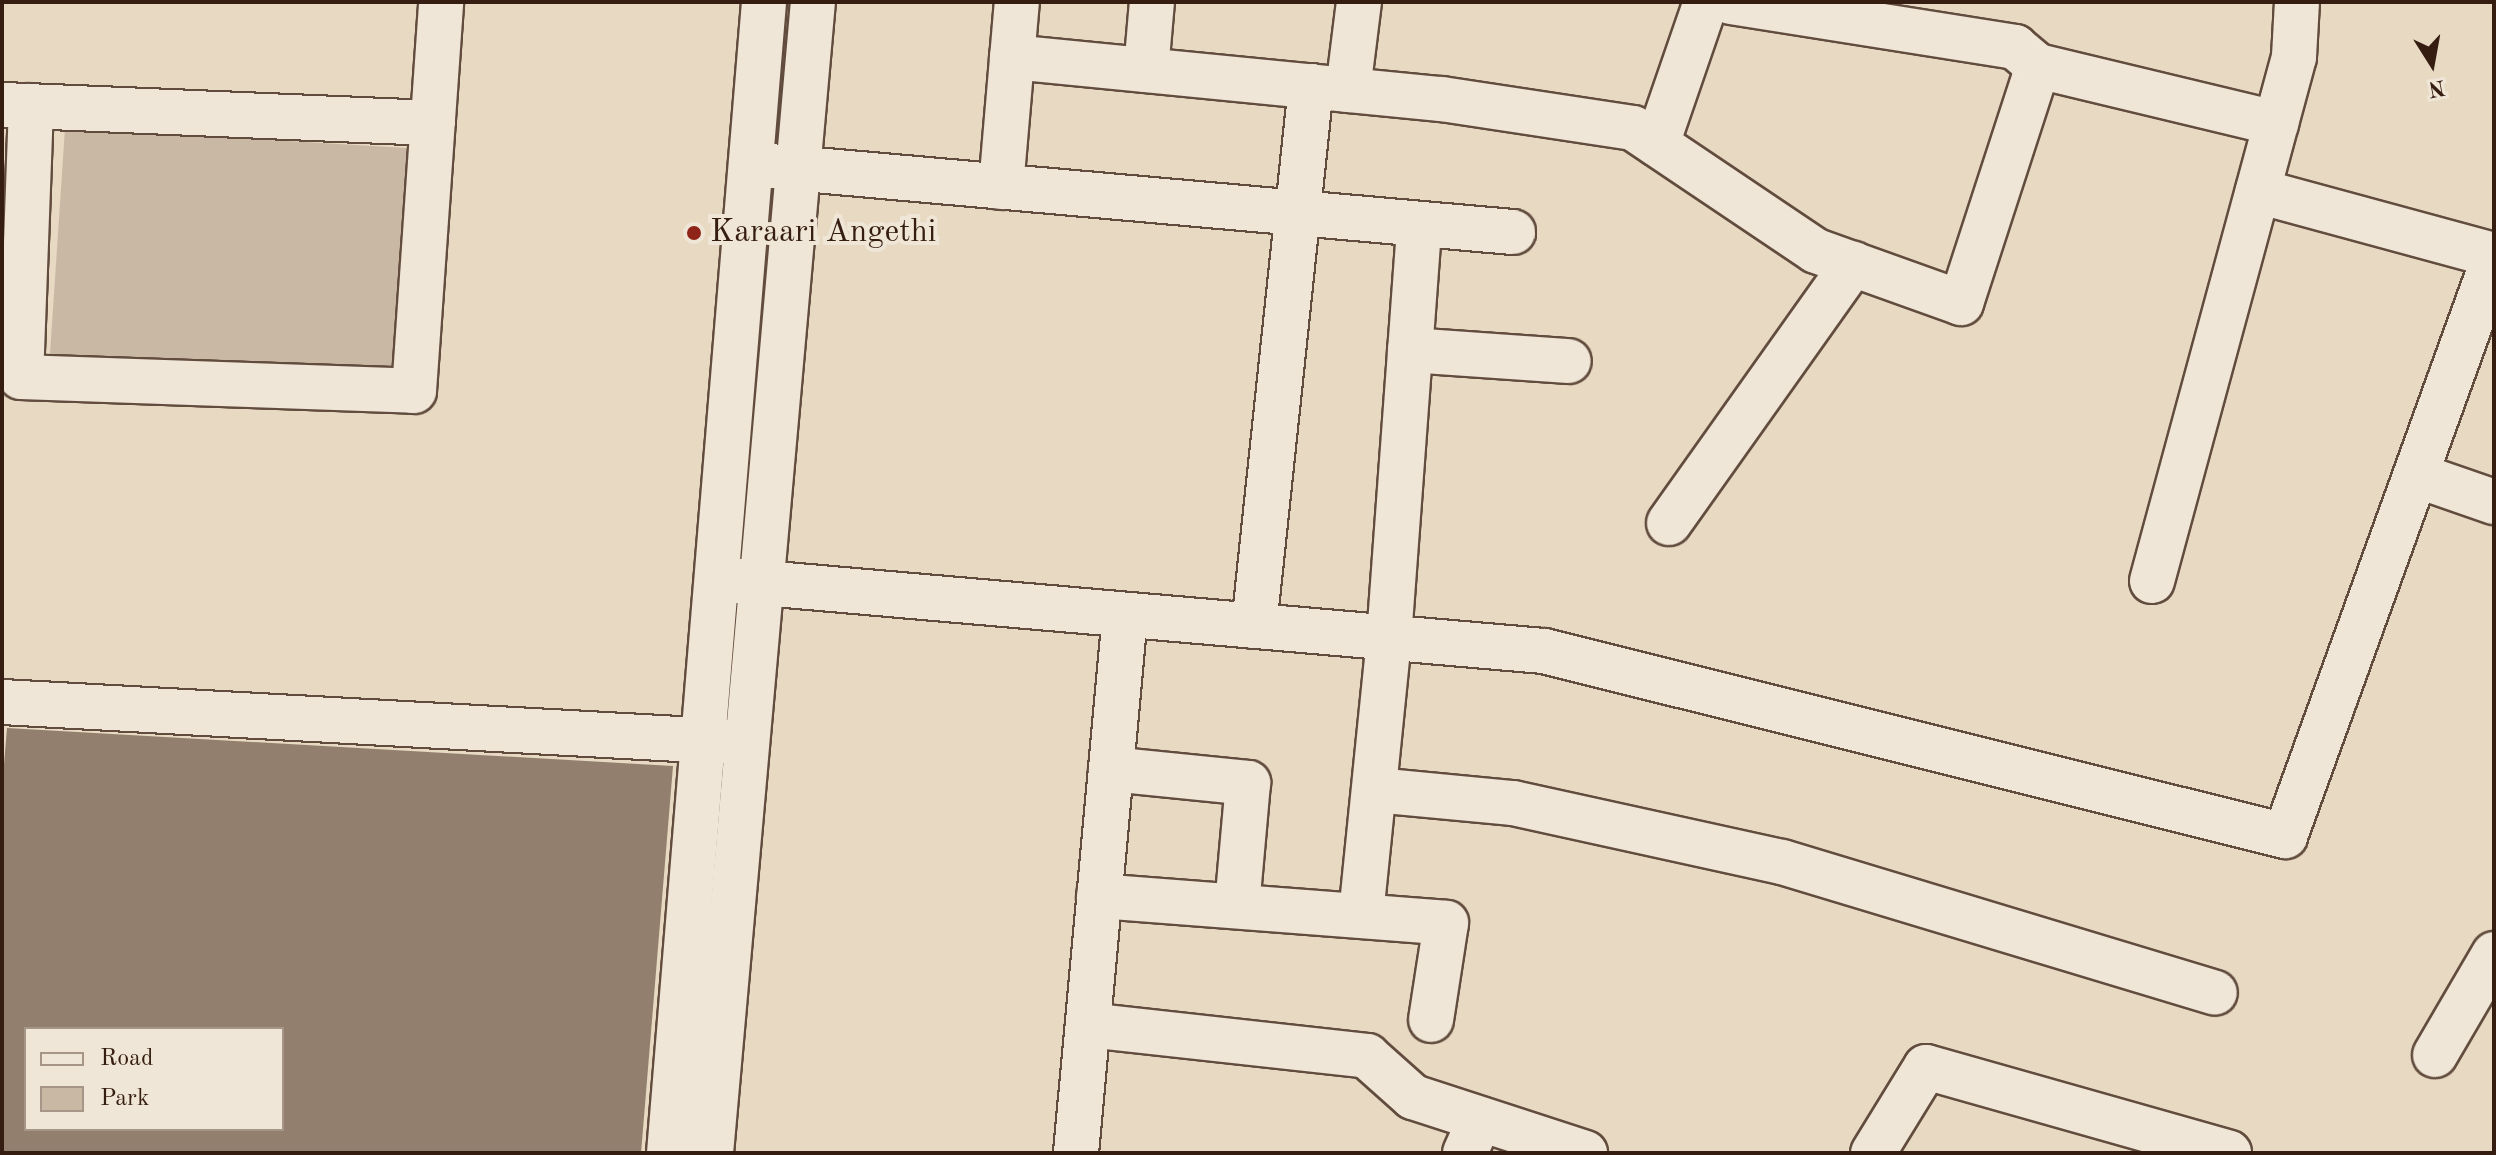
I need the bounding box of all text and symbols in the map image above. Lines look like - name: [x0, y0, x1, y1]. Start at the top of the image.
- north arrow: [2392, 24, 2472, 104]
- text: N: [2426, 75, 2447, 100]
- place label: Karaari Angethi: [710, 214, 936, 252]
- marker: Karaari Angethi: [685, 224, 703, 242]
- legend: [24, 1027, 284, 1131]
- text: Road: [100, 1047, 153, 1071]
- text: Park: [100, 1087, 149, 1111]

